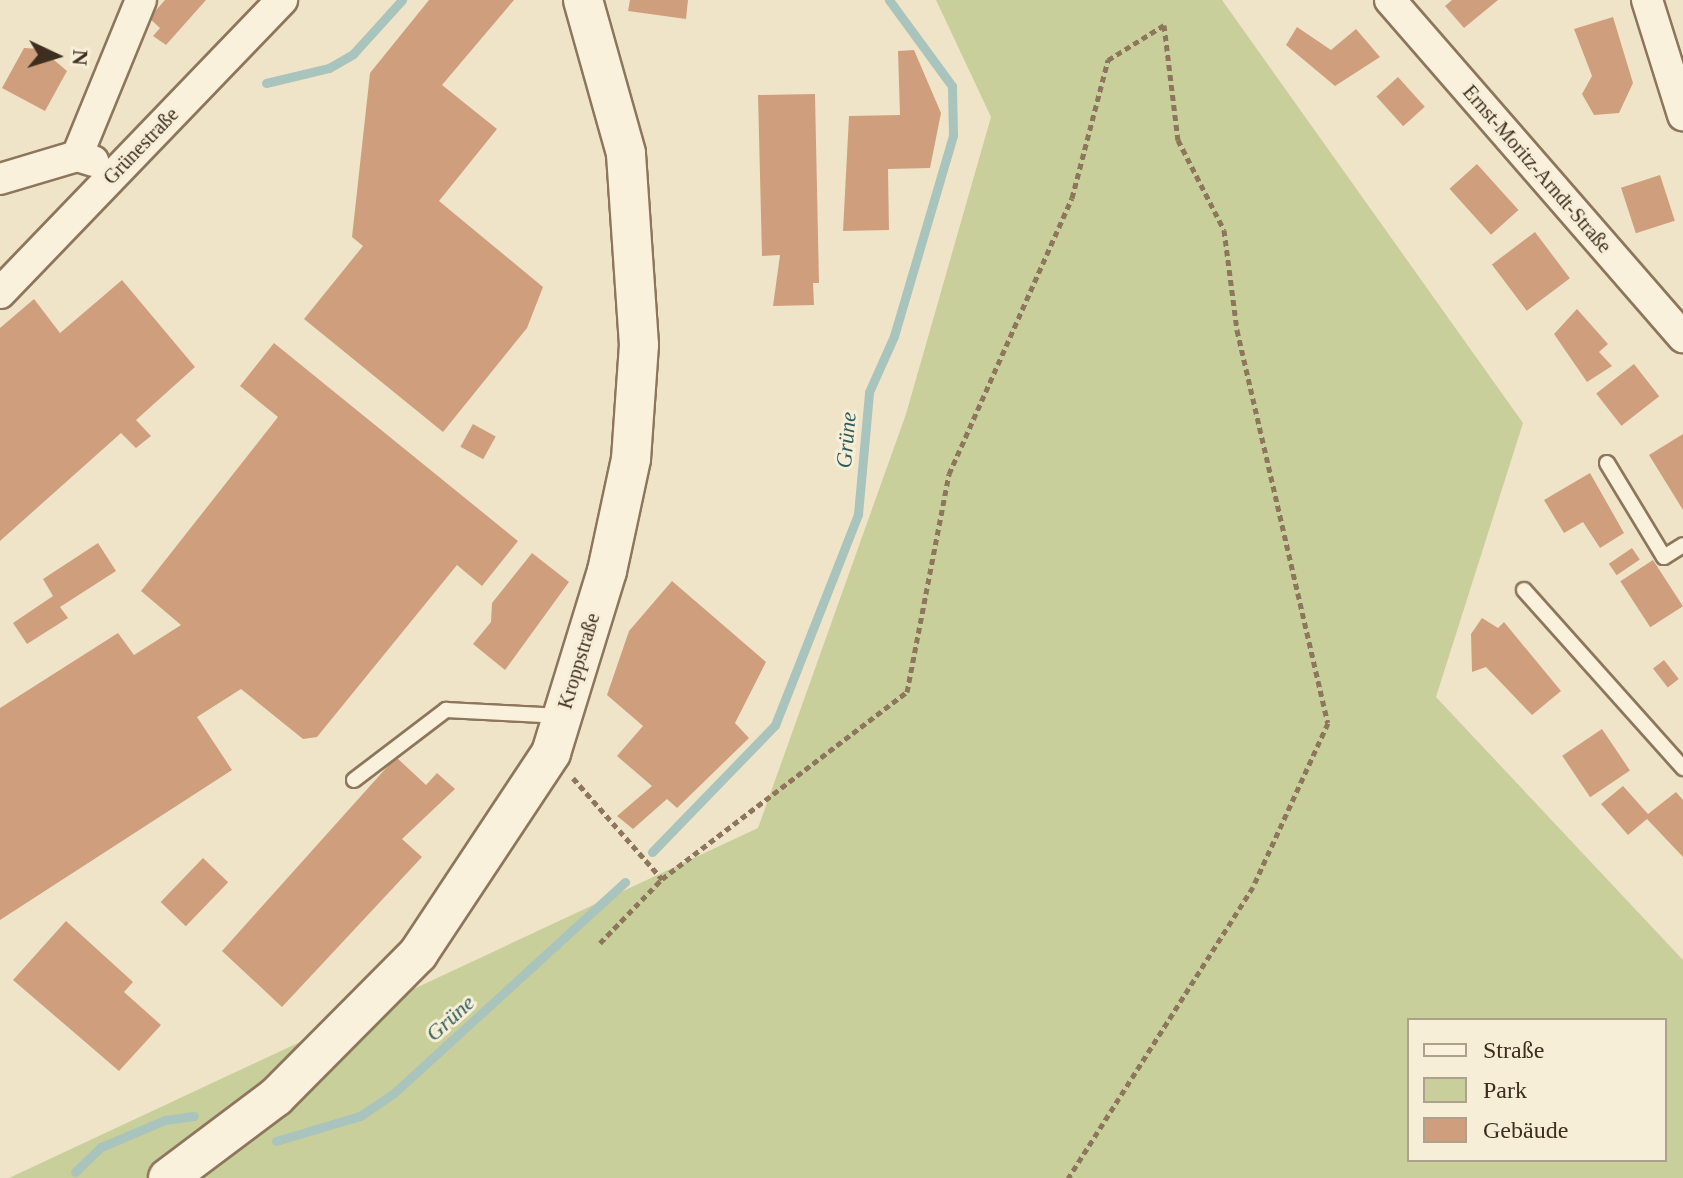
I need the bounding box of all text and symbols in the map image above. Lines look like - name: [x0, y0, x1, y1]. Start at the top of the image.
- north arrow: [16, 16, 96, 96]
- text: N: [67, 49, 93, 66]
- street label: Ernst-Moritz-Arndt-Straße: [1458, 80, 1616, 258]
- street label: Grünestraße: [98, 103, 184, 189]
- water label: Grüne: [830, 411, 862, 469]
- street label: Kroppstraße: [553, 610, 605, 712]
- water label: Grüne: [420, 989, 480, 1047]
- legend: [1407, 1018, 1667, 1162]
- text: Straße: [1483, 1037, 1544, 1063]
- text: Park: [1483, 1077, 1527, 1103]
- text: Gebäude: [1483, 1117, 1568, 1143]

